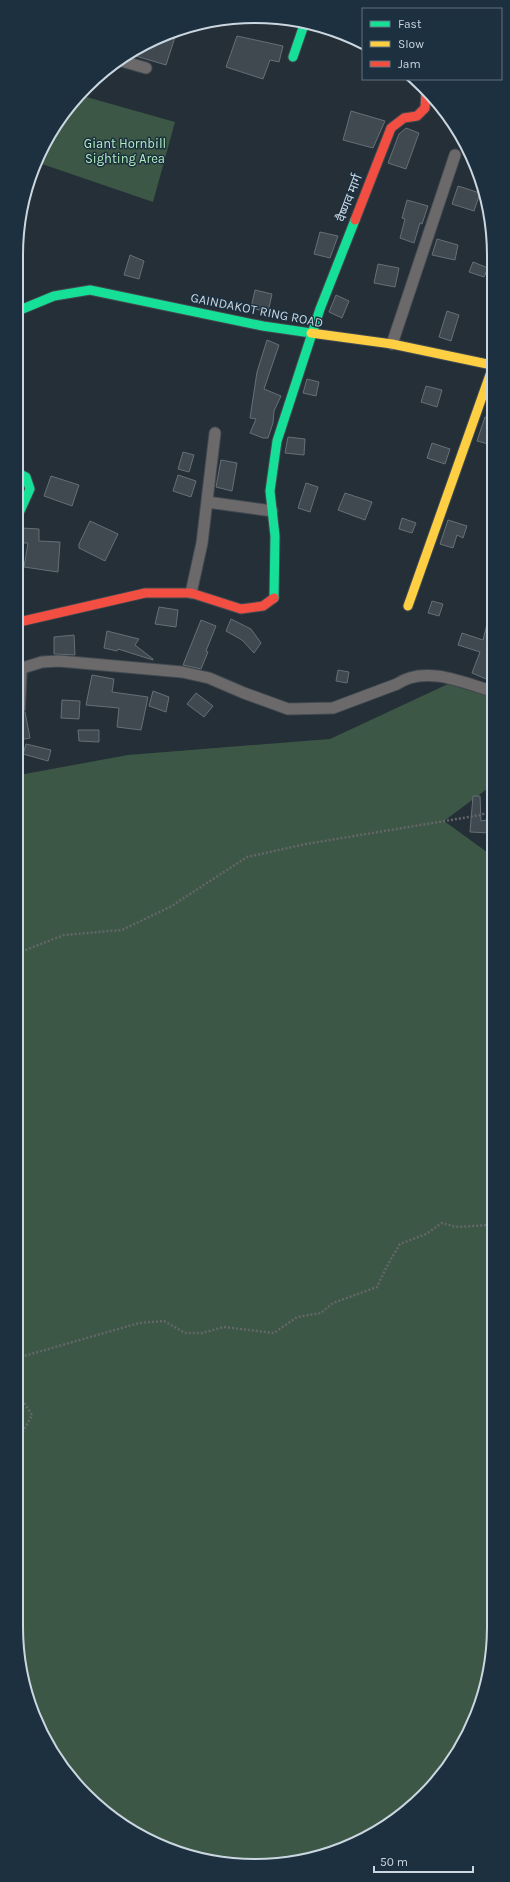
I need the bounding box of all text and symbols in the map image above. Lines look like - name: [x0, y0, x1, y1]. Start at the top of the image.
- legend: [362, 8, 502, 80]
- text: Fast: [398, 17, 422, 31]
- text: Slow: [398, 37, 424, 51]
- text: Jam: [398, 57, 421, 71]
- park label: Giant Hornbill Sighting Area: [84, 136, 166, 166]
- street label: वैष्णव मार्ग: [333, 171, 365, 224]
- street label: GAINDAKOT RING ROAD: [189, 290, 325, 330]
- scale bar: [374, 1848, 473, 1874]
- text: 50 m: [380, 1855, 408, 1869]

